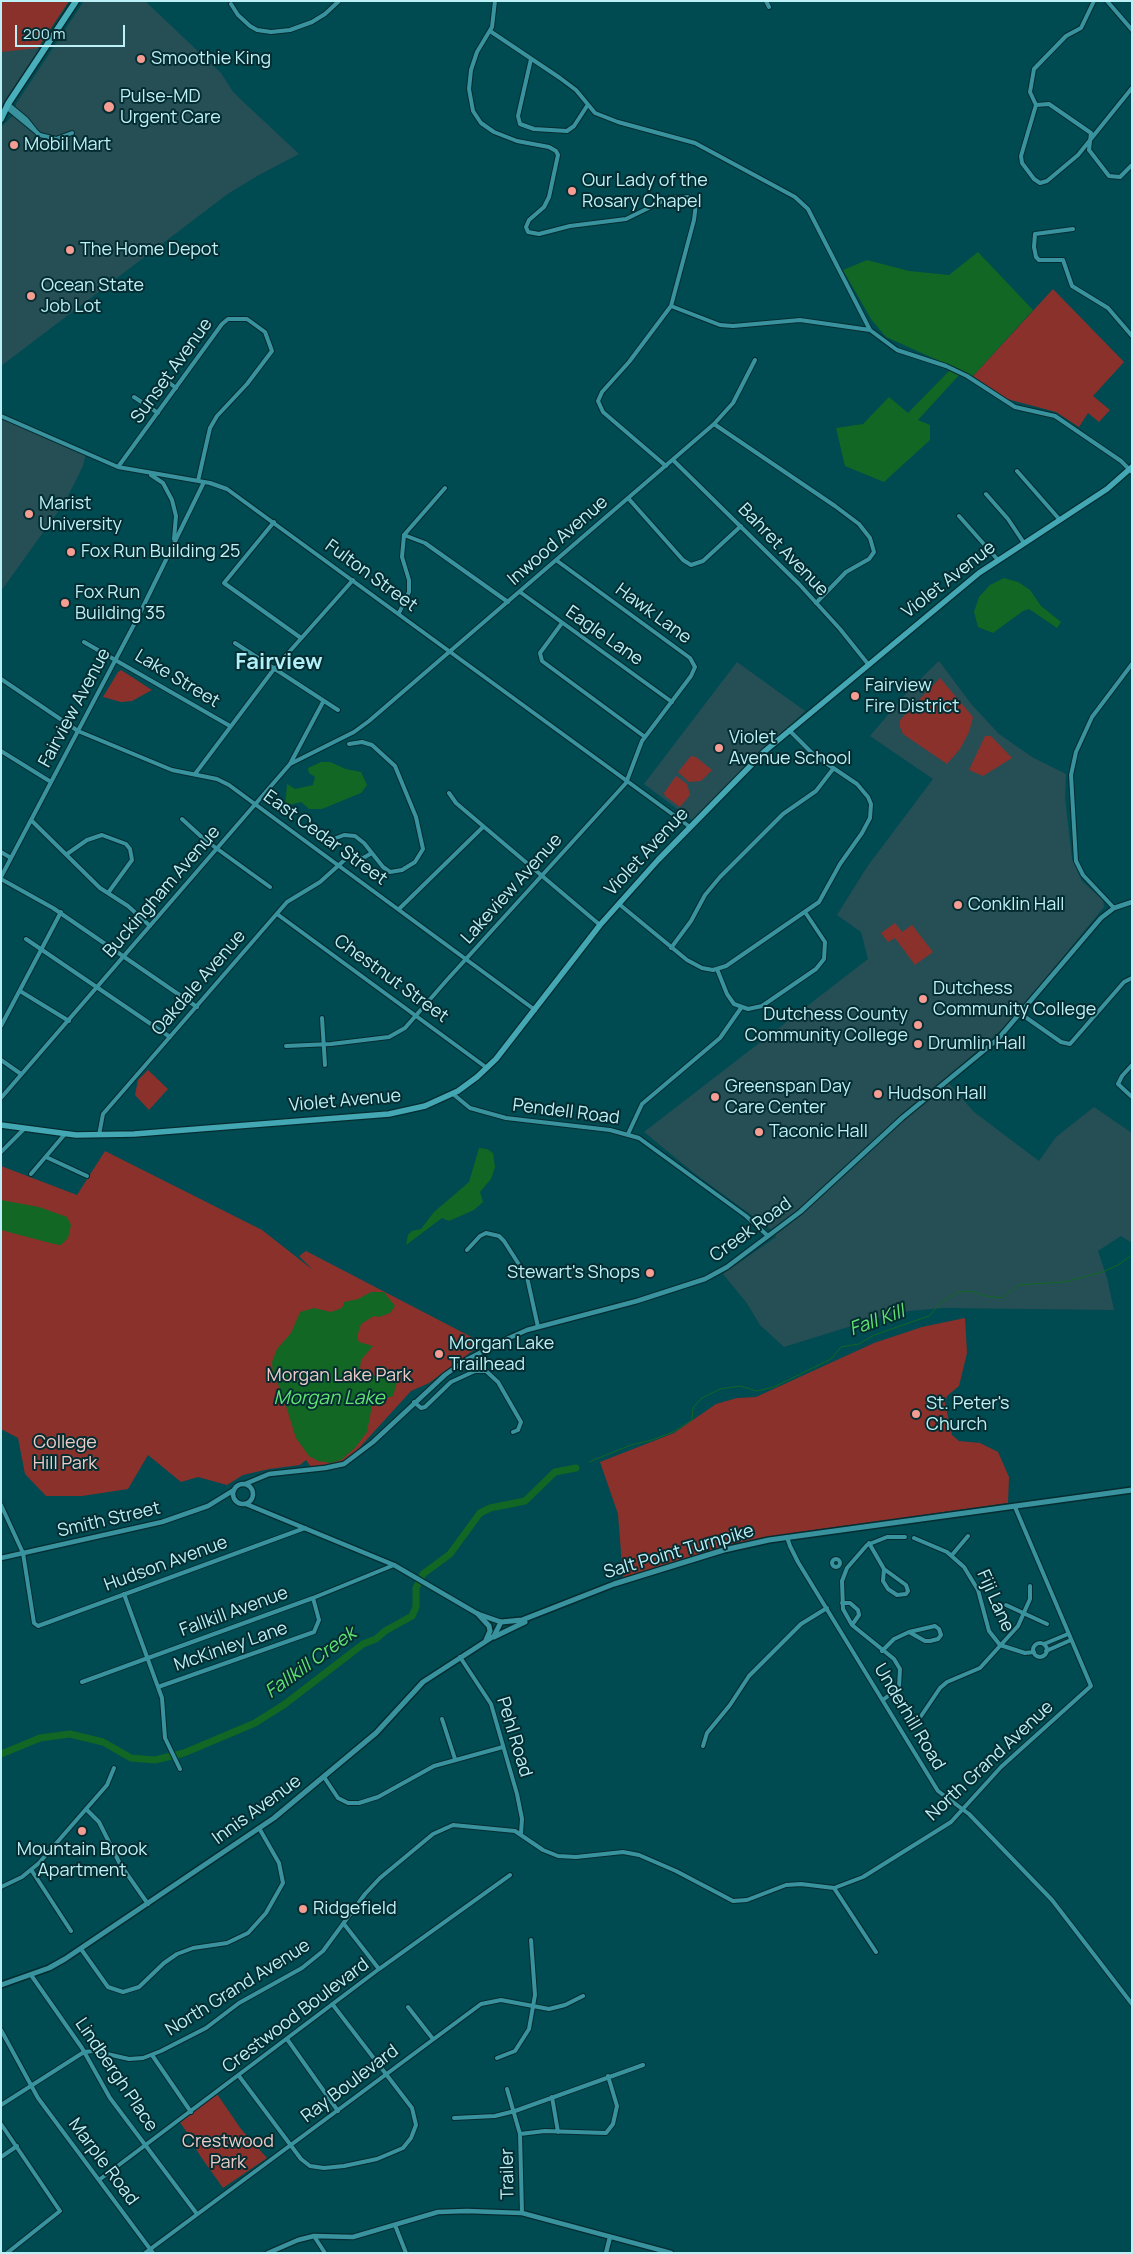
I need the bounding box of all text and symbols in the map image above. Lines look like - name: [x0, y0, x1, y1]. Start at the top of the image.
- scale bar: [18, 15, 128, 47]
- text: 200 m: [23, 23, 66, 44]
- place label: Smoothie King: [151, 48, 271, 70]
- marker: Smoothie King: [135, 53, 147, 65]
- place label: Pulse-MD Urgent Care: [120, 86, 221, 128]
- marker: Pulse-MD Urgent Care: [102, 100, 116, 114]
- place label: Mobil Mart: [24, 134, 111, 156]
- marker: Mobil Mart: [8, 139, 20, 151]
- place label: Our Lady of the Rosary Chapel: [582, 170, 708, 212]
- marker: Our Lady of the Rosary Chapel: [566, 185, 578, 197]
- place label: The Home Depot: [80, 239, 219, 261]
- marker: The Home Depot: [64, 244, 76, 256]
- place label: Ocean State Job Lot: [41, 275, 144, 318]
- marker: Ocean State Job Lot: [25, 290, 37, 302]
- street label: Sunset Avenue: [127, 314, 217, 428]
- street label: Inwood Avenue: [504, 492, 612, 590]
- place label: Marist University: [39, 493, 122, 536]
- street label: Bahret Avenue: [733, 499, 833, 601]
- marker: Marist University: [23, 508, 35, 520]
- street label: Fulton Street: [321, 535, 421, 617]
- street label: Violet Avenue: [898, 537, 1000, 623]
- place label: Fox Run Building 25: [81, 541, 240, 563]
- marker: Fox Run Building 25: [65, 546, 77, 558]
- street label: Hawk Lane: [611, 579, 695, 649]
- place label: Fox Run Building 35: [75, 582, 165, 624]
- marker: Fox Run Building 35: [59, 597, 71, 609]
- street label: Eagle Lane: [561, 601, 647, 671]
- street label: Fairview Avenue: [34, 645, 116, 771]
- street label: Lake Street: [131, 645, 223, 713]
- district label: Fairview: [235, 650, 323, 676]
- place label: Fairview Fire District: [865, 675, 960, 718]
- marker: Fairview Fire District: [849, 690, 861, 702]
- place label: Violet Avenue School: [729, 727, 851, 770]
- marker: Violet Avenue School: [713, 742, 725, 754]
- street label: East Cedar Street: [259, 786, 391, 890]
- street label: Violet Avenue: [601, 803, 693, 901]
- street label: Buckingham Avenue: [99, 822, 225, 962]
- street label: Lakeview Avenue: [457, 830, 567, 948]
- place label: Conklin Hall: [968, 894, 1065, 916]
- marker: Conklin Hall: [952, 899, 964, 911]
- street label: Oakdale Avenue: [147, 926, 251, 1040]
- street label: Chestnut Street: [330, 930, 452, 1028]
- place label: Dutchess Community College: [933, 978, 1096, 1021]
- marker: Dutchess Community College: [917, 993, 929, 1005]
- place label: Dutchess County Community College: [745, 1004, 908, 1046]
- marker: Dutchess County Community College: [912, 1019, 924, 1031]
- place label: Drumlin Hall: [928, 1033, 1026, 1055]
- marker: Drumlin Hall: [912, 1038, 924, 1050]
- place label: Greenspan Day Care Center: [725, 1076, 851, 1118]
- place label: Hudson Hall: [888, 1083, 987, 1105]
- street label: Violet Avenue: [288, 1085, 402, 1117]
- marker: Hudson Hall: [872, 1088, 884, 1100]
- marker: Greenspan Day Care Center: [709, 1091, 721, 1103]
- street label: Pendell Road: [511, 1095, 621, 1129]
- place label: Taconic Hall: [769, 1121, 868, 1143]
- marker: Taconic Hall: [753, 1126, 765, 1138]
- street label: Creek Road: [706, 1193, 796, 1267]
- place label: Stewart's Shops: [507, 1262, 640, 1284]
- marker: Stewart's Shops: [644, 1267, 656, 1279]
- water label: Fall Kill: [846, 1301, 908, 1341]
- place label: Morgan Lake Trailhead: [449, 1333, 554, 1376]
- marker: Morgan Lake Trailhead: [433, 1348, 445, 1360]
- park label: Morgan Lake Park: [267, 1365, 411, 1387]
- water label: Morgan Lake: [273, 1388, 385, 1410]
- place label: St. Peter's Church: [926, 1393, 1010, 1436]
- marker: St. Peter's Church: [910, 1408, 922, 1420]
- park label: College Hill Park: [33, 1432, 97, 1475]
- street label: Smith Street: [55, 1498, 163, 1542]
- street label: Salt Point Turnpike: [601, 1520, 757, 1584]
- street label: Hudson Avenue: [101, 1532, 231, 1596]
- street label: Fiji Lane: [972, 1566, 1018, 1636]
- street label: Fallkill Avenue: [177, 1582, 291, 1642]
- street label: McKinley Lane: [171, 1617, 291, 1677]
- water label: Fallkill Creek: [261, 1622, 361, 1704]
- street label: Underhill Road: [869, 1660, 949, 1774]
- street label: Pehl Road: [492, 1694, 536, 1780]
- street label: North Grand Avenue: [922, 1696, 1058, 1826]
- street label: Innis Avenue: [208, 1771, 306, 1849]
- marker: Mountain Brook Apartment: [76, 1825, 88, 1837]
- place label: Mountain Brook Apartment: [17, 1839, 147, 1882]
- place label: Ridgefield: [313, 1898, 397, 1920]
- marker: Ridgefield: [297, 1903, 309, 1915]
- street label: North Grand Avenue: [162, 1935, 314, 2041]
- street label: Crestwood Boulevard: [219, 1954, 373, 2078]
- street label: Lindbergh Place: [70, 2014, 162, 2136]
- street label: Ray Boulevard: [297, 2040, 403, 2128]
- street label: Marple Road: [63, 2114, 143, 2210]
- park label: Crestwood Park: [182, 2131, 274, 2174]
- street label: Trailer: [497, 2148, 519, 2200]

